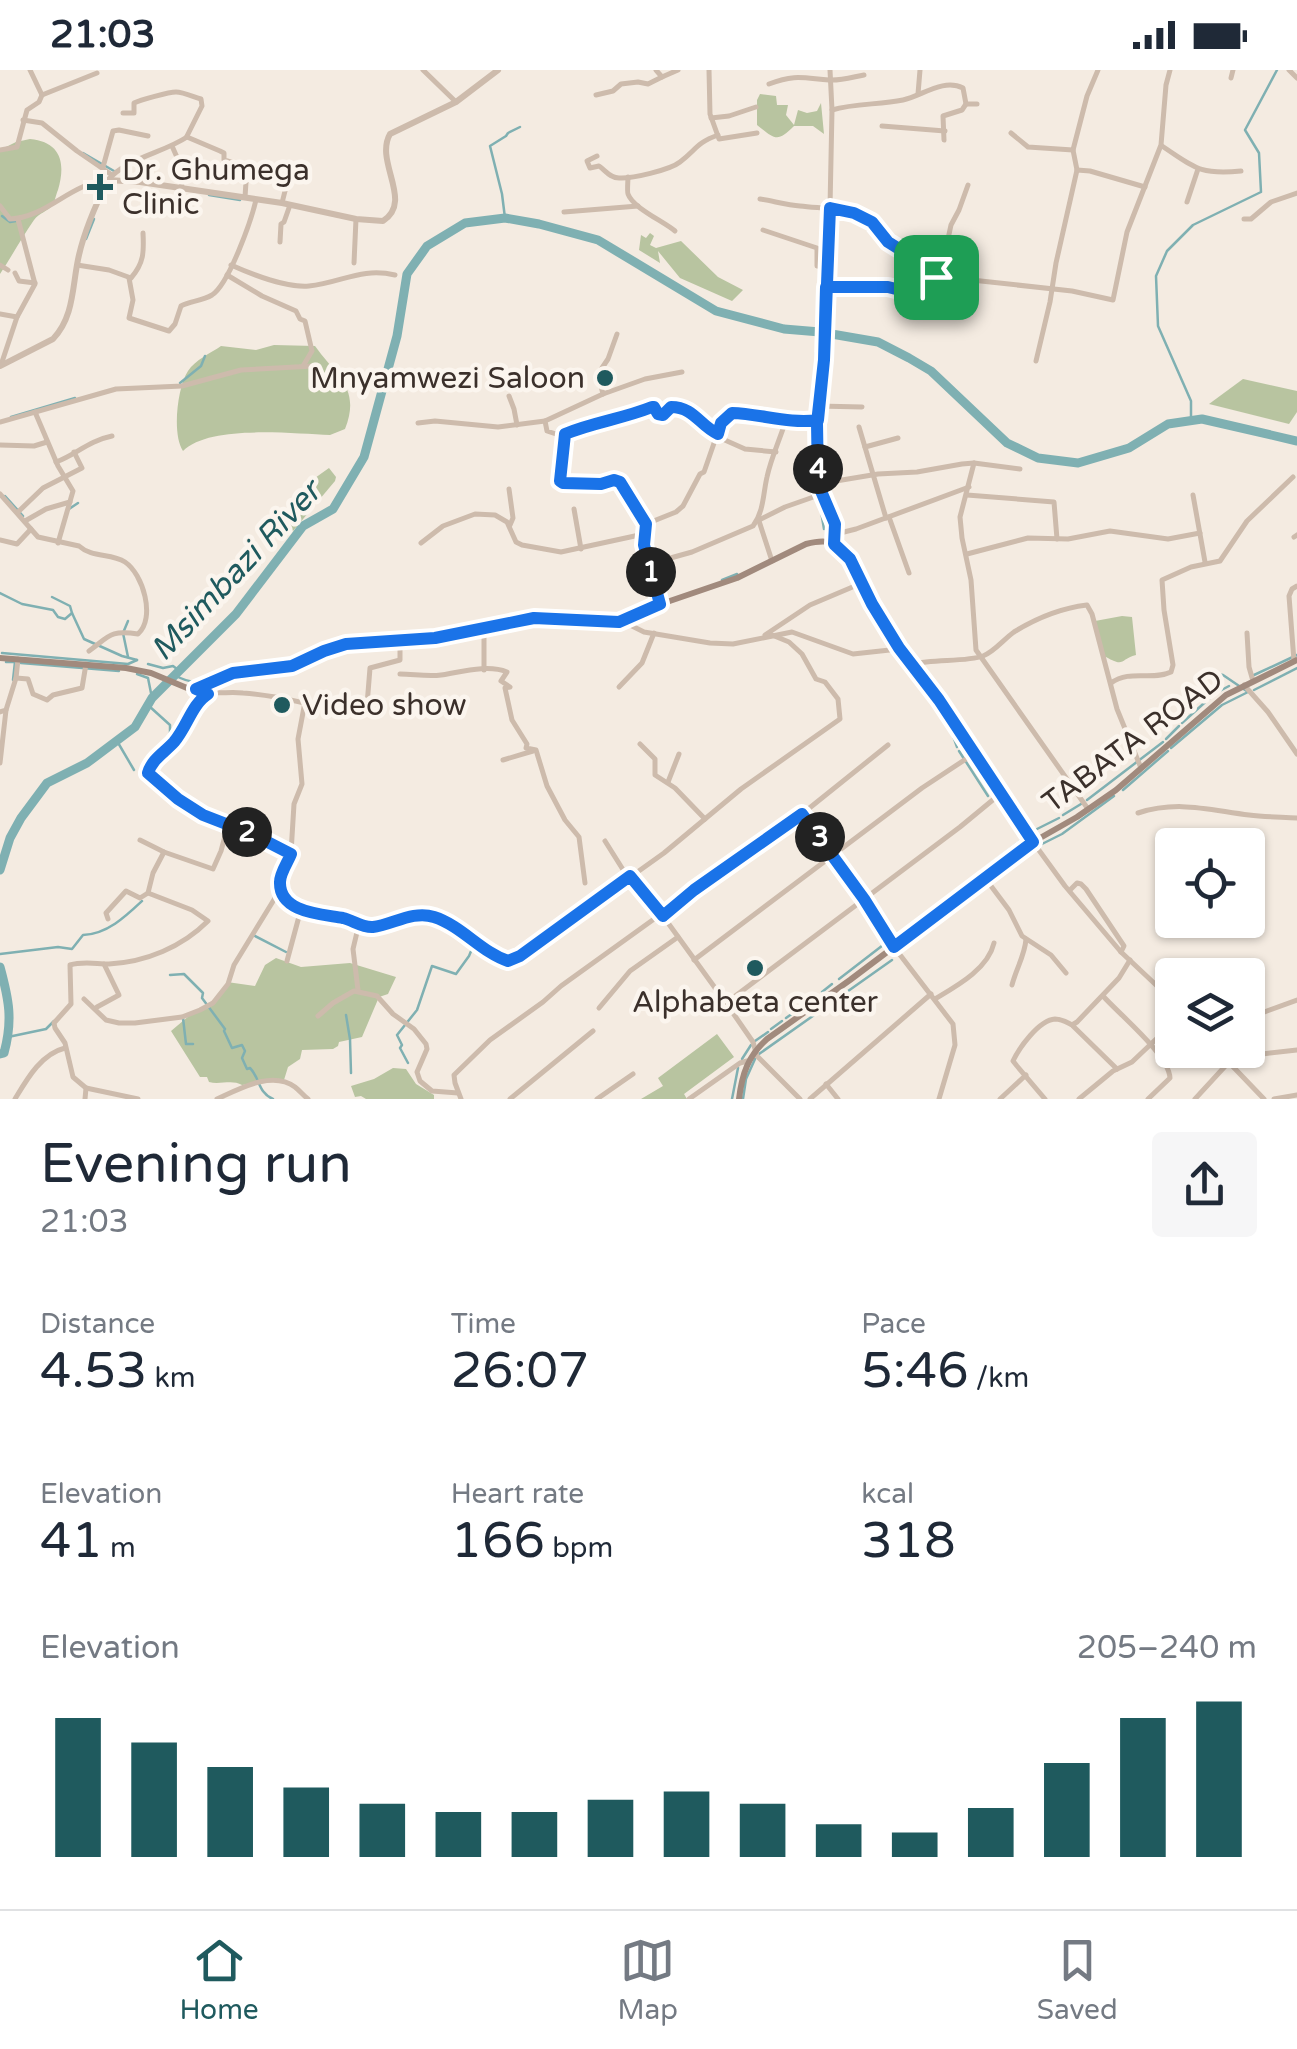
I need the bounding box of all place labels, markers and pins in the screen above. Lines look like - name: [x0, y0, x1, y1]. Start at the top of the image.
- place label: Dr. Ghumega Clinic: [122, 152, 310, 223]
- marker: Dr. Ghumega Clinic: [87, 174, 113, 200]
- pin: [894, 235, 979, 320]
- place label: Mnyamwezi Saloon: [310, 360, 585, 397]
- marker: Mnyamwezi Saloon: [594, 367, 616, 389]
- pin: 4: [793, 444, 843, 494]
- pin: 1: [626, 547, 676, 597]
- place label: Video show: [302, 687, 466, 724]
- marker: Video show: [271, 694, 293, 716]
- pin: 2: [222, 807, 272, 857]
- pin: 3: [795, 812, 845, 862]
- marker: Alphabeta center: [744, 957, 766, 979]
- place label: Alphabeta center: [632, 984, 879, 1021]

